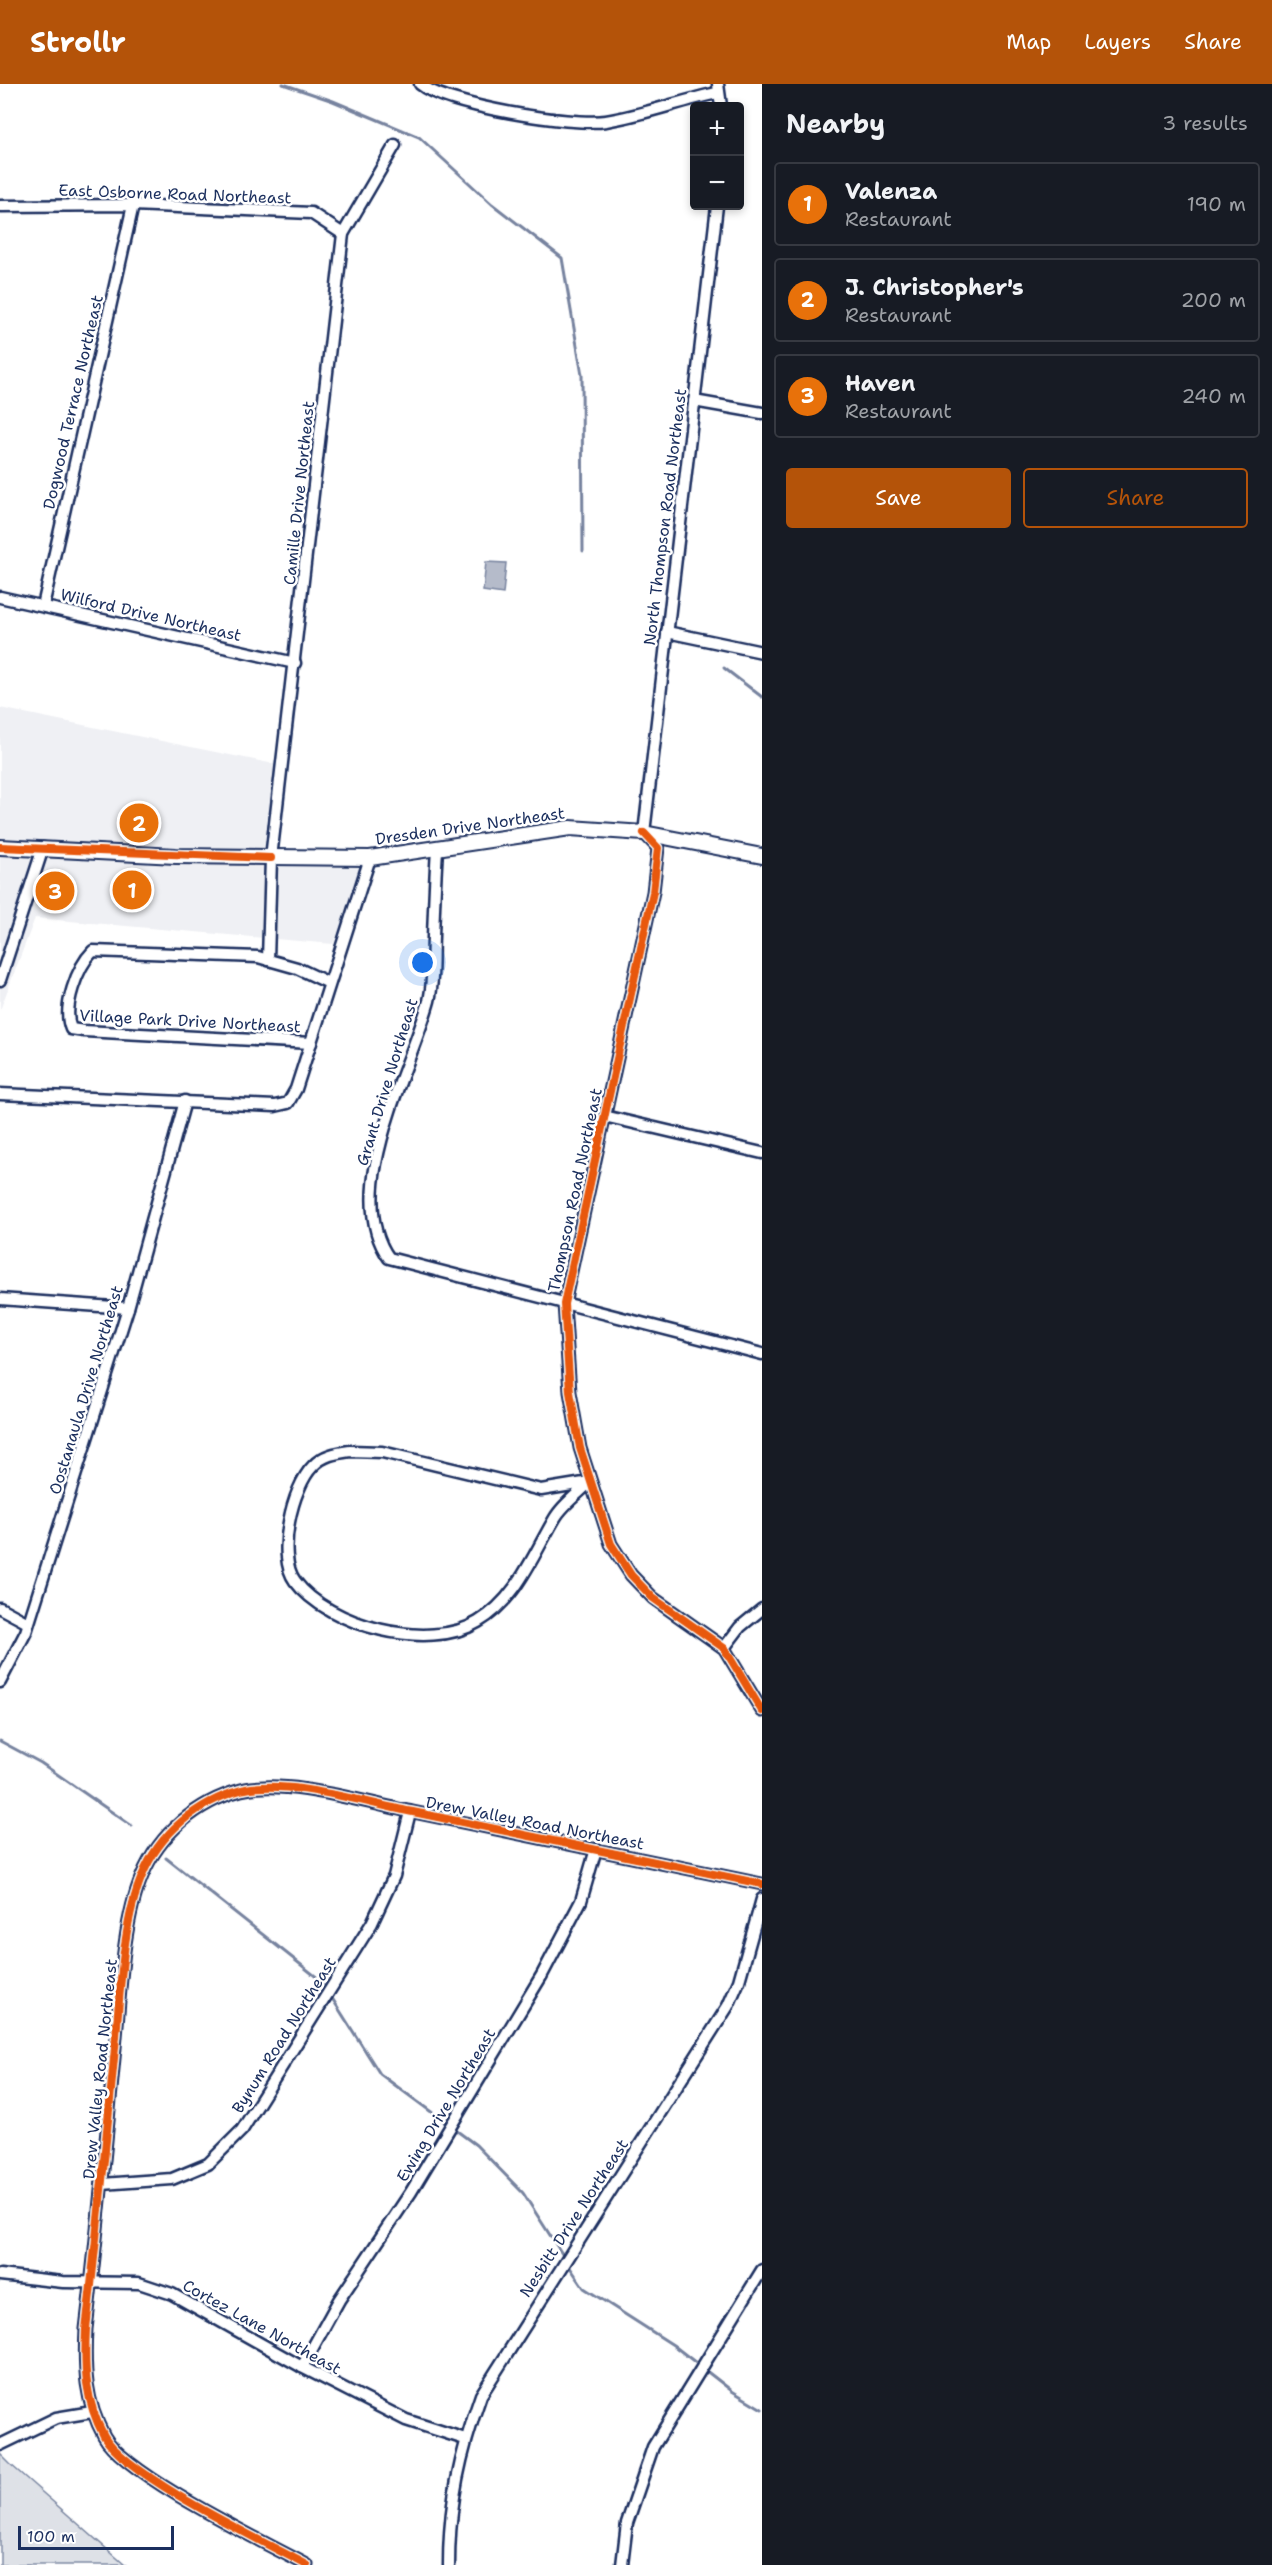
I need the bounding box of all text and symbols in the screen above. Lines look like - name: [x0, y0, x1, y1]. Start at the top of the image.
- text: Strollr: [30, 23, 126, 61]
- text: Map: [1006, 28, 1051, 56]
- text: Layers: [1084, 28, 1151, 56]
- text: Share: [1184, 28, 1242, 56]
- map controls: [690, 102, 744, 210]
- button: +: [690, 102, 744, 156]
- text: Nearby: [786, 106, 885, 141]
- text: 3 results: [1162, 110, 1248, 136]
- button: −: [690, 156, 744, 210]
- text: Valenza: [845, 177, 937, 206]
- street label: East Osborne Road Northeast: [58, 179, 292, 209]
- text: 1: [803, 191, 812, 217]
- text: 190 m: [1187, 191, 1246, 217]
- text: Restaurant: [845, 206, 952, 232]
- text: J. Christopher's: [845, 273, 1024, 302]
- text: 2: [801, 287, 815, 313]
- text: 200 m: [1181, 287, 1246, 313]
- street label: Dogwood Terrace Northeast: [38, 293, 108, 511]
- text: Restaurant: [845, 302, 952, 328]
- text: Haven: [845, 369, 915, 398]
- text: 3: [801, 383, 815, 409]
- text: 240 m: [1181, 383, 1246, 409]
- street label: North Thompson Road Northeast: [639, 387, 691, 647]
- text: Restaurant: [845, 398, 952, 424]
- street label: Camille Drive Northeast: [279, 400, 319, 586]
- button: Save: [786, 468, 1011, 528]
- button: Share: [1023, 468, 1248, 528]
- street label: Wilford Drive Northeast: [58, 584, 244, 646]
- pin: 2: [120, 800, 158, 846]
- street label: Dresden Drive Northeast: [374, 802, 566, 850]
- pin: 3: [36, 868, 74, 914]
- pin: 1: [112, 868, 152, 912]
- your location: [408, 948, 437, 977]
- street label: Grant Drive Northeast: [352, 996, 422, 1168]
- street label: Village Park Drive Northeast: [79, 1005, 301, 1037]
- street label: Thompson Road Northeast: [543, 1086, 607, 1294]
- street label: Oostanaula Drive Northeast: [44, 1283, 128, 1497]
- street label: Drew Valley Road Northeast: [424, 1792, 646, 1854]
- street label: Bynum Road Northeast: [227, 1953, 341, 2117]
- street label: Drew Valley Road Northeast: [78, 1958, 122, 2180]
- street label: Ewing Drive Northeast: [392, 2024, 500, 2186]
- street label: Nesbitt Drive Northeast: [515, 2135, 633, 2301]
- street label: Cortez Lane Northeast: [179, 2275, 345, 2379]
- scale bar: [18, 2523, 174, 2550]
- text: 100 m: [27, 2526, 75, 2547]

